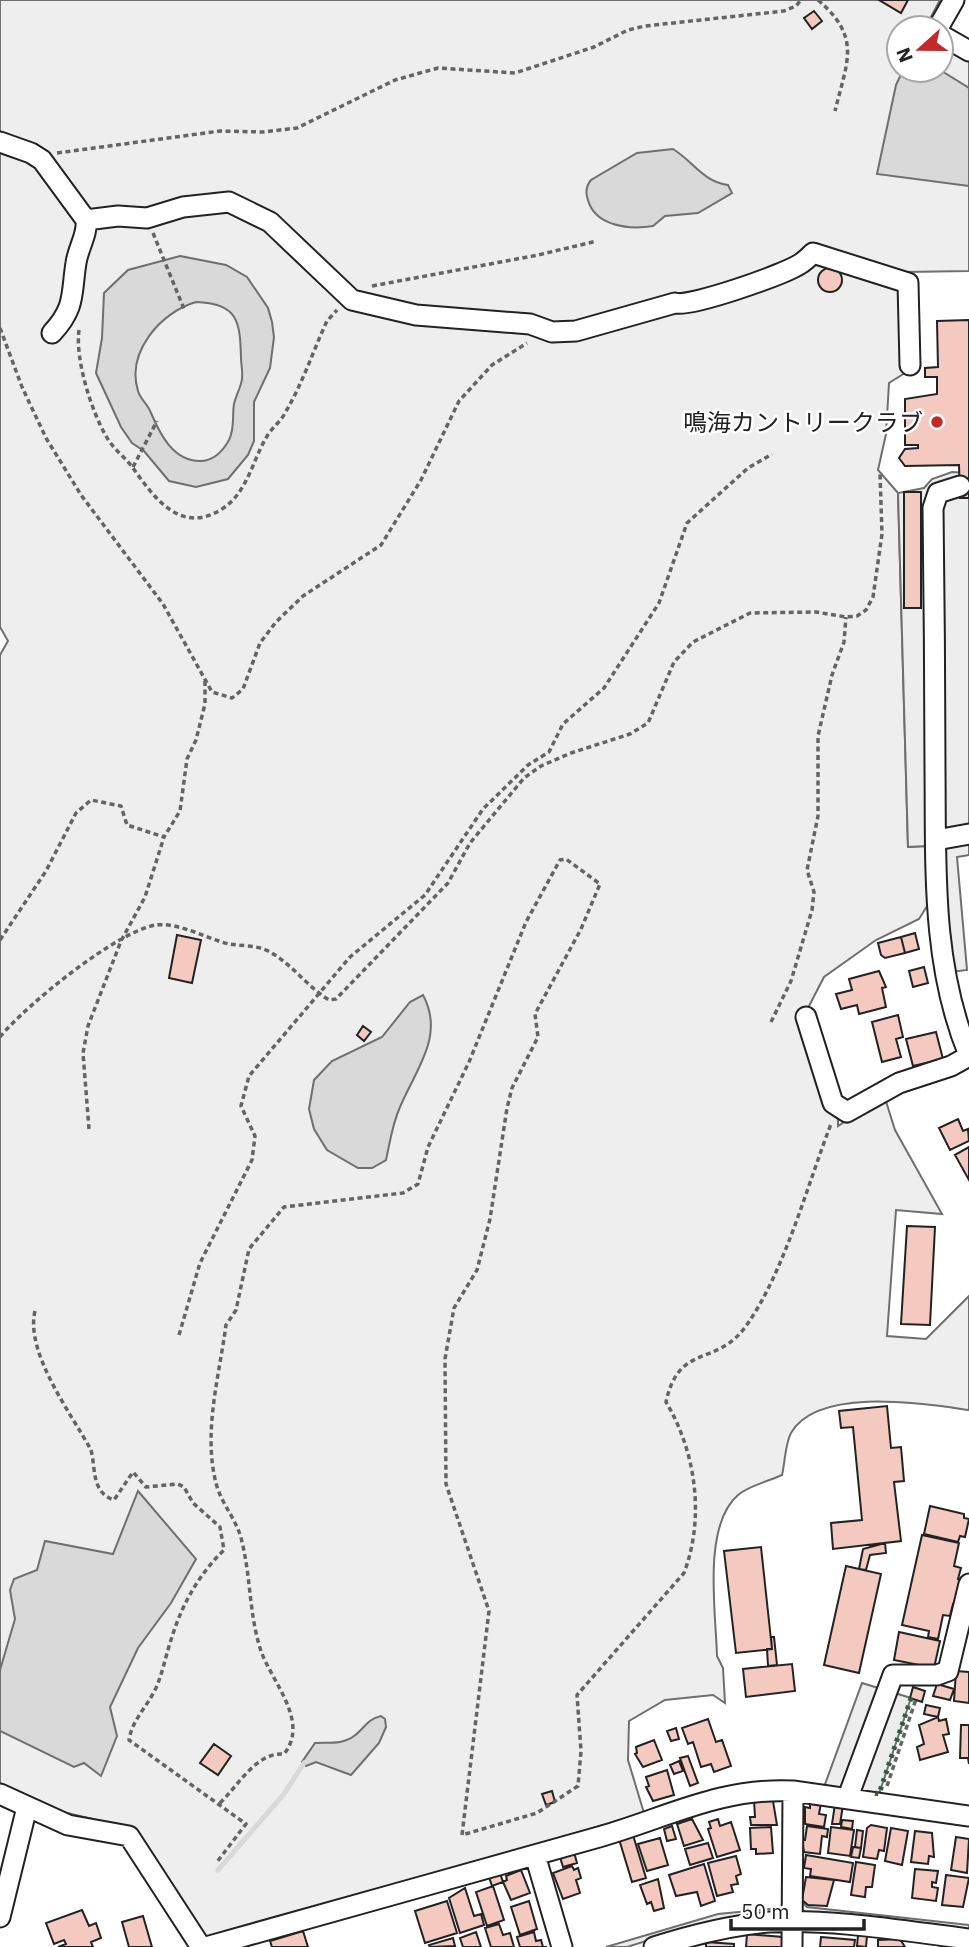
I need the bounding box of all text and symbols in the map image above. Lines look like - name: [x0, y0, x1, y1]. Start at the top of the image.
- north arrow: [885, 14, 955, 84]
- text: N: [890, 44, 918, 66]
- place label: 鳴海カントリークラブ: [683, 406, 923, 438]
- marker: 鳴海カントリークラブ: [929, 414, 945, 430]
- scale bar: [731, 1888, 864, 1932]
- text: 50 m: [741, 1897, 790, 1925]

